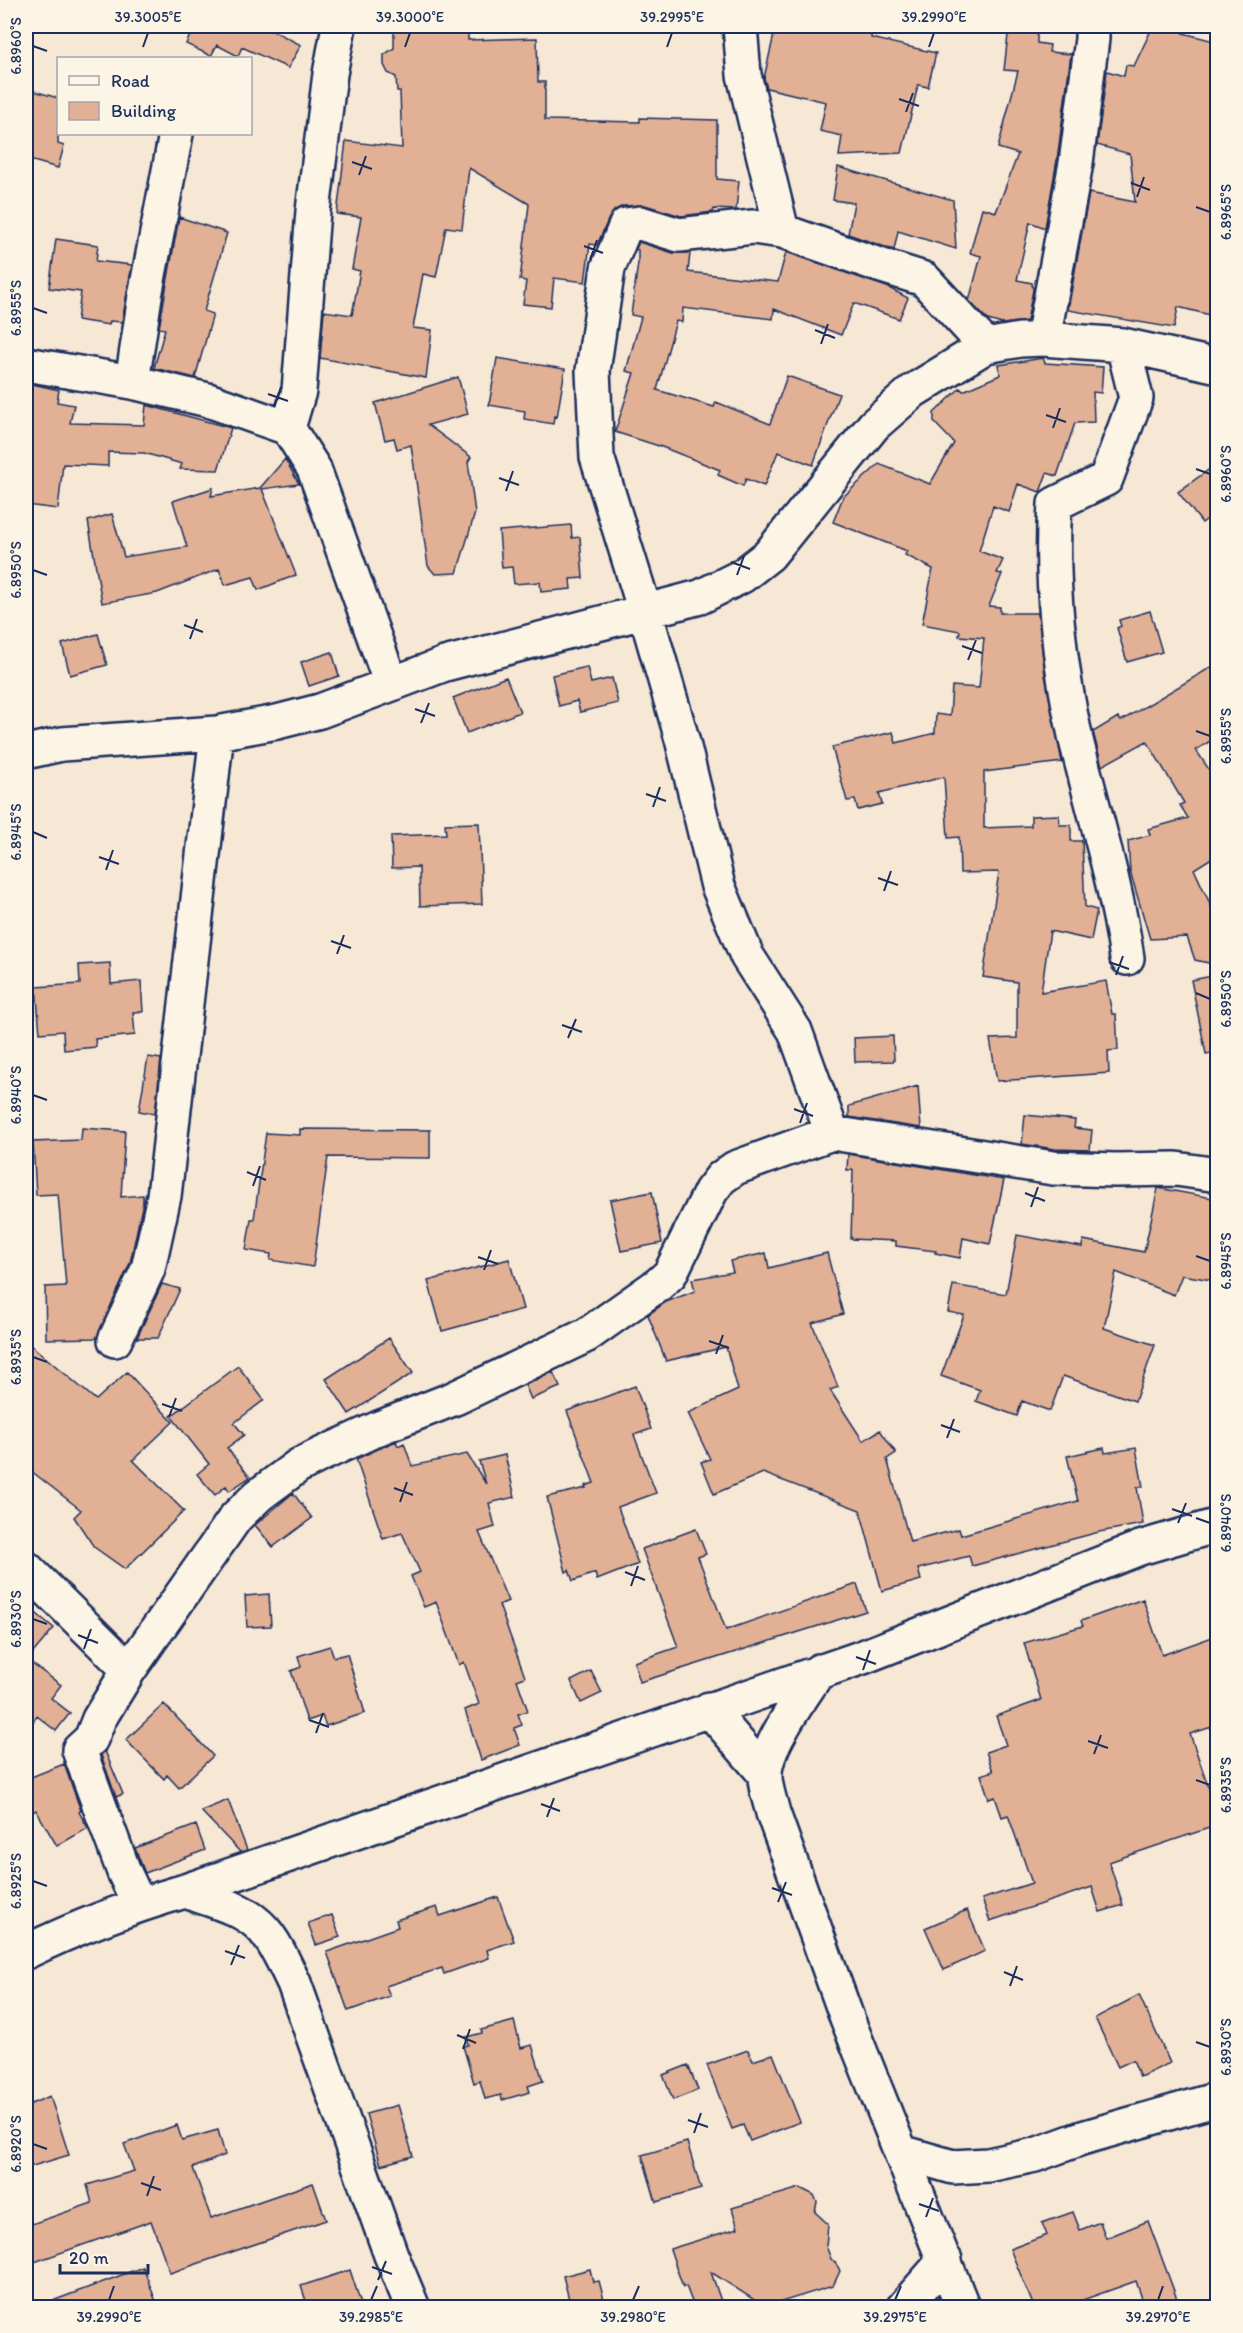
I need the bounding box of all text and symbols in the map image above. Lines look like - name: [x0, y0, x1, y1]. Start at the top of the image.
- text: 39.3005°E: [115, 8, 181, 26]
- text: 39.3000°E: [376, 8, 444, 26]
- text: 39.2995°E: [640, 8, 704, 26]
- text: 39.2990°E: [901, 8, 967, 26]
- text: 6.8960°S: [7, 17, 25, 75]
- legend: [57, 57, 252, 135]
- text: Road: [111, 70, 150, 92]
- text: Building: [111, 100, 177, 122]
- text: 6.8965°S: [1217, 184, 1235, 240]
- text: 6.8955°S: [7, 280, 25, 336]
- text: 6.8960°S: [1217, 445, 1235, 503]
- text: 6.8950°S: [7, 541, 25, 599]
- text: 6.8955°S: [1217, 708, 1235, 764]
- text: 6.8945°S: [7, 803, 25, 861]
- text: 6.8950°S: [1217, 970, 1235, 1028]
- text: 6.8940°S: [7, 1066, 25, 1124]
- text: 6.8945°S: [1217, 1232, 1235, 1290]
- text: 6.8935°S: [7, 1329, 25, 1385]
- text: 6.8940°S: [1217, 1494, 1235, 1552]
- text: 6.8930°S: [7, 1590, 25, 1648]
- text: 6.8935°S: [1217, 1757, 1235, 1813]
- text: 6.8925°S: [7, 1853, 25, 1909]
- text: 6.8930°S: [1217, 2018, 1235, 2076]
- text: 6.8920°S: [7, 2115, 25, 2173]
- scale bar: [60, 2237, 148, 2275]
- text: 20 m: [69, 2247, 109, 2269]
- text: 39.2990°E: [76, 2308, 142, 2326]
- text: 39.2985°E: [339, 2308, 403, 2326]
- text: 39.2980°E: [600, 2308, 666, 2326]
- text: 39.2975°E: [863, 2308, 927, 2326]
- text: 39.2970°E: [1126, 2308, 1190, 2326]

